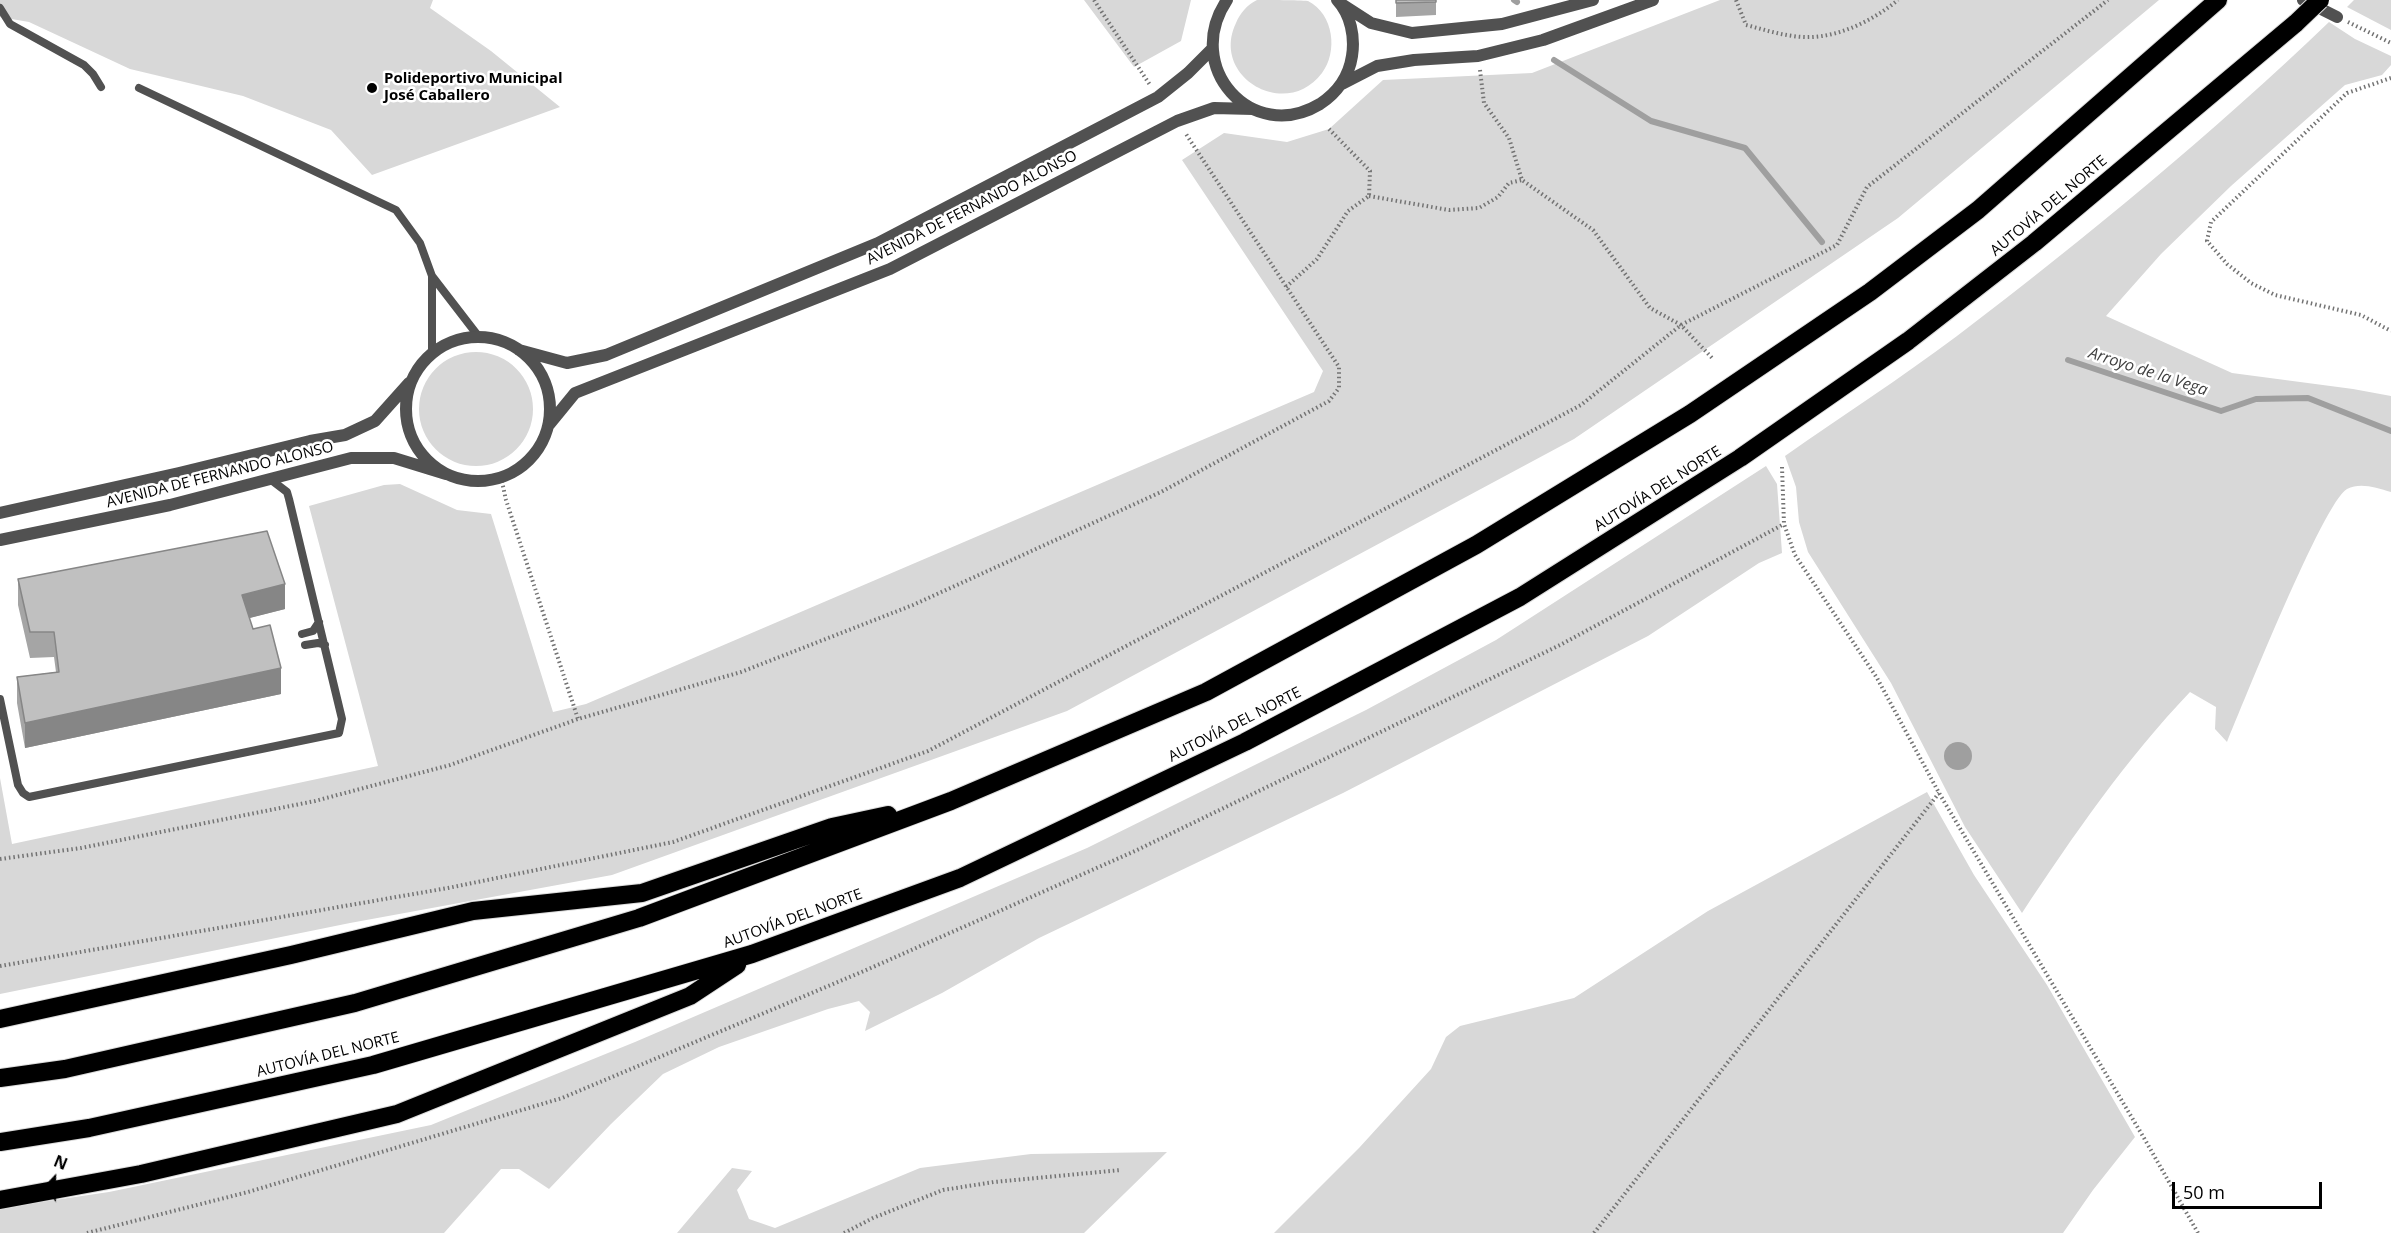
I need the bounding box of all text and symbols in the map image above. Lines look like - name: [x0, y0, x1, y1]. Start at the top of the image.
- place label: Polideportivo Municipal José Caballero: [384, 70, 562, 105]
- marker: Polideportivo Municipal José Caballero: [365, 81, 379, 95]
- street label: AVENIDA DE FERNANDO ALONSO: [864, 147, 1080, 269]
- street label: AUTOVÍA DEL NORTE: [1987, 152, 2111, 260]
- water label: Arroyo de la Vega: [2086, 344, 2210, 400]
- street label: AVENIDA DE FERNANDO ALONSO: [104, 438, 336, 512]
- street label: AUTOVÍA DEL NORTE: [1591, 443, 1725, 535]
- street label: AUTOVÍA DEL NORTE: [1166, 684, 1304, 766]
- street label: AUTOVÍA DEL NORTE: [721, 885, 865, 953]
- street label: AUTOVÍA DEL NORTE: [255, 1029, 401, 1081]
- north arrow: [24, 1149, 84, 1209]
- text: N: [51, 1150, 71, 1175]
- scale bar: [2175, 1170, 2325, 1208]
- text: 50 m: [2183, 1180, 2225, 1204]

